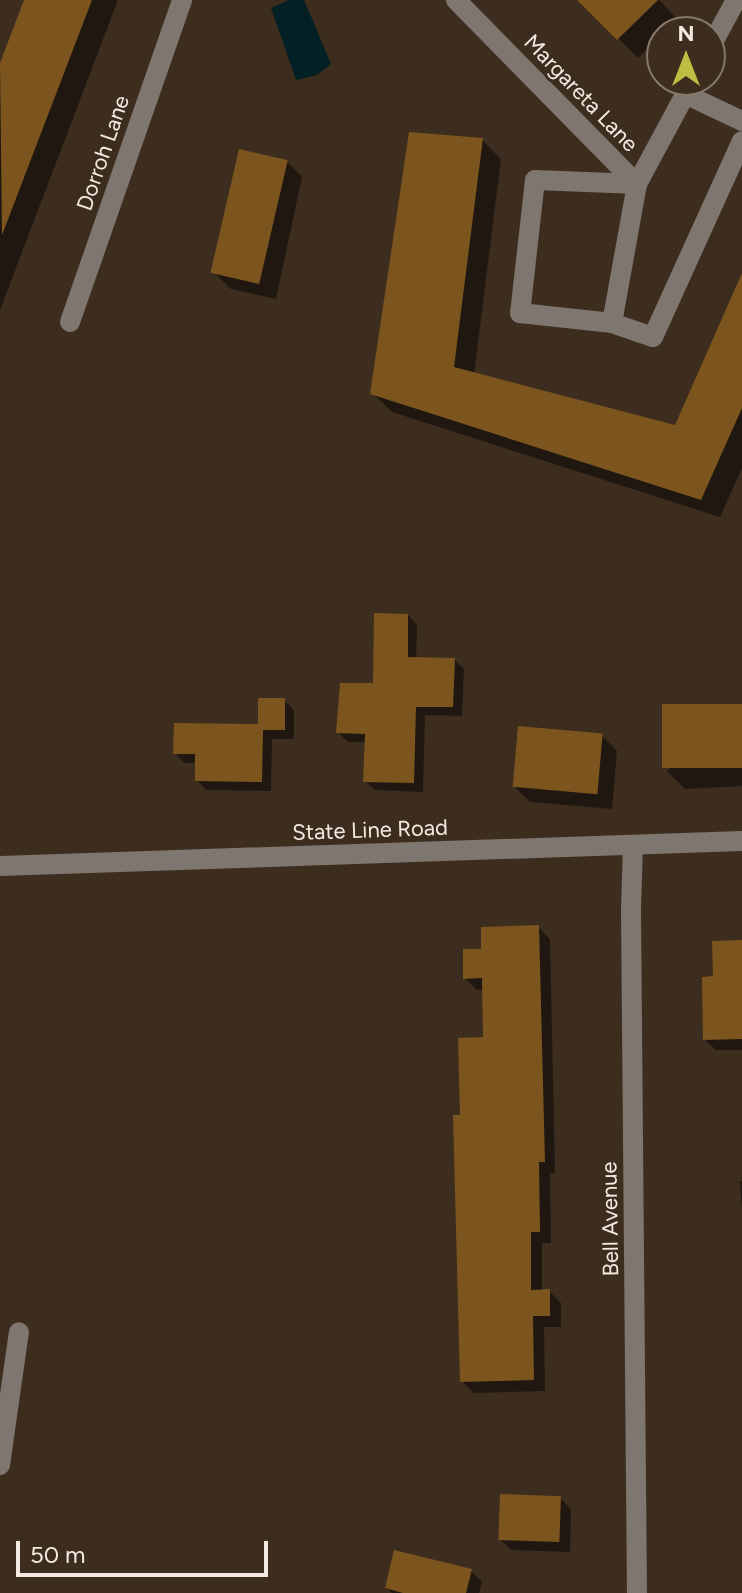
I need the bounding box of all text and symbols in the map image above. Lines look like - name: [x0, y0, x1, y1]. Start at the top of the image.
- north arrow: [646, 16, 726, 96]
- text: N: [677, 20, 695, 47]
- street label: Margareta Lane: [518, 29, 644, 157]
- street label: Dorroh Lane: [71, 92, 135, 214]
- street label: State Line Road: [292, 814, 448, 846]
- street label: Bell Avenue: [596, 1161, 624, 1277]
- scale bar: [20, 1525, 272, 1575]
- text: 50 m: [30, 1540, 86, 1569]

